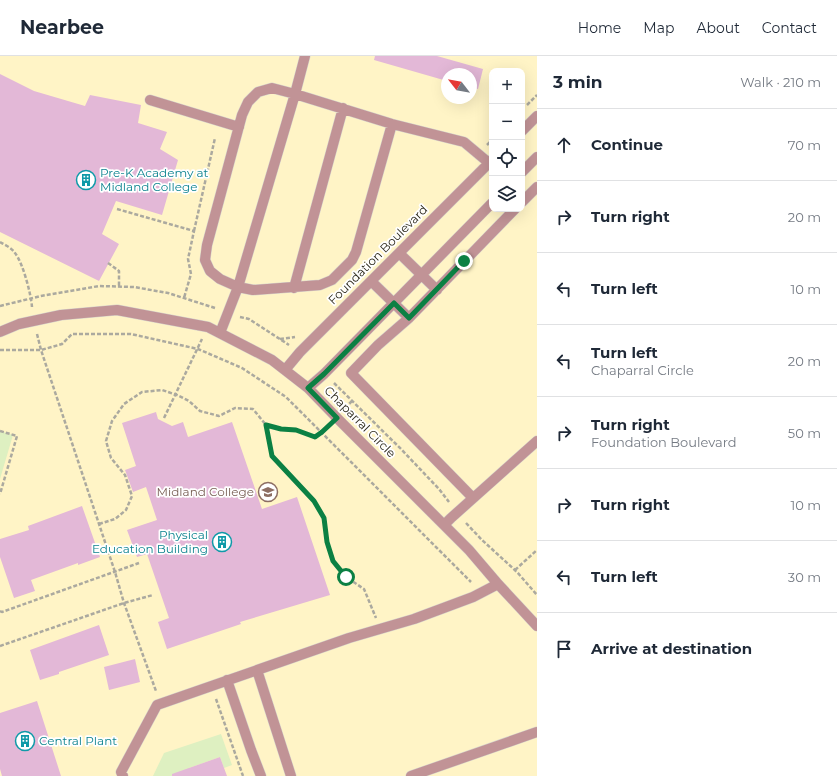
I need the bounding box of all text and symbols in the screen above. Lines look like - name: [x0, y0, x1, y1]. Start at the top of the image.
- text: Nearbee: [20, 16, 104, 39]
- text: Home: [578, 19, 621, 37]
- text: Map: [643, 19, 674, 37]
- text: About: [696, 19, 740, 37]
- text: Contact: [762, 19, 817, 37]
- north arrow: [441, 68, 477, 104]
- map controls: [489, 68, 525, 212]
- button: +: [489, 68, 525, 104]
- text: 3 min: [553, 72, 603, 92]
- text: Walk · 210 m: [740, 74, 821, 90]
- button: −: [489, 104, 525, 140]
- icon: ahead: [553, 134, 575, 156]
- text: Continue: [591, 135, 663, 154]
- text: 70 m: [788, 137, 821, 153]
- button: locate: [489, 140, 525, 176]
- place label: Pre-K Academy at Midland College: [100, 165, 209, 194]
- building icon: Pre-K Academy at Midland College: [75, 169, 97, 191]
- button: layers: [489, 176, 525, 212]
- street label: Foundation Boulevard: [325, 202, 430, 307]
- icon: right: [553, 206, 575, 228]
- text: Turn right: [591, 207, 670, 226]
- text: 20 m: [788, 209, 821, 225]
- route end: [455, 252, 473, 270]
- icon: left: [553, 278, 575, 300]
- text: Turn left: [591, 279, 658, 298]
- text: 10 m: [791, 281, 821, 297]
- text: Turn left: [591, 343, 658, 362]
- icon: left: [553, 350, 575, 372]
- text: 20 m: [788, 353, 821, 369]
- text: Chaparral Circle: [591, 362, 694, 378]
- street label: Chaparral Circle: [321, 383, 399, 461]
- text: Turn right: [591, 415, 670, 434]
- icon: right: [553, 422, 575, 444]
- text: 50 m: [788, 425, 821, 441]
- text: Foundation Boulevard: [591, 434, 737, 450]
- school or university icon: Midland College: [257, 481, 279, 503]
- place label: Midland College: [157, 484, 254, 499]
- icon: right: [553, 494, 575, 516]
- text: Turn right: [591, 495, 670, 514]
- text: 10 m: [791, 497, 821, 513]
- place label: Physical Education Building: [92, 527, 208, 556]
- building icon: Physical Education Building: [211, 531, 233, 553]
- icon: left: [553, 566, 575, 588]
- text: Turn left: [591, 567, 658, 586]
- route start: [337, 568, 355, 586]
- text: 30 m: [788, 569, 821, 585]
- icon: arrive: [553, 638, 575, 660]
- text: Arrive at destination: [591, 639, 752, 658]
- building icon: Central Plant: [14, 730, 36, 752]
- place label: Central Plant: [39, 733, 117, 748]

